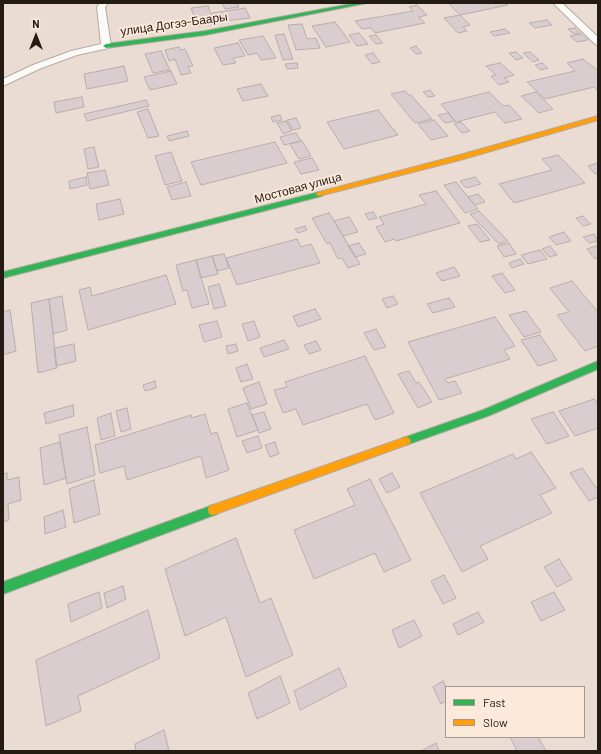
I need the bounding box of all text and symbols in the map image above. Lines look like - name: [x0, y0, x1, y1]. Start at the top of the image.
- street label: улица Догээ-Баары: [119, 9, 229, 39]
- north arrow: [16, 16, 56, 56]
- text: N: [32, 17, 40, 30]
- street label: Мостовая улица: [253, 169, 343, 207]
- legend: [445, 686, 585, 738]
- text: Fast: [483, 695, 506, 709]
- text: Slow: [483, 715, 508, 729]

